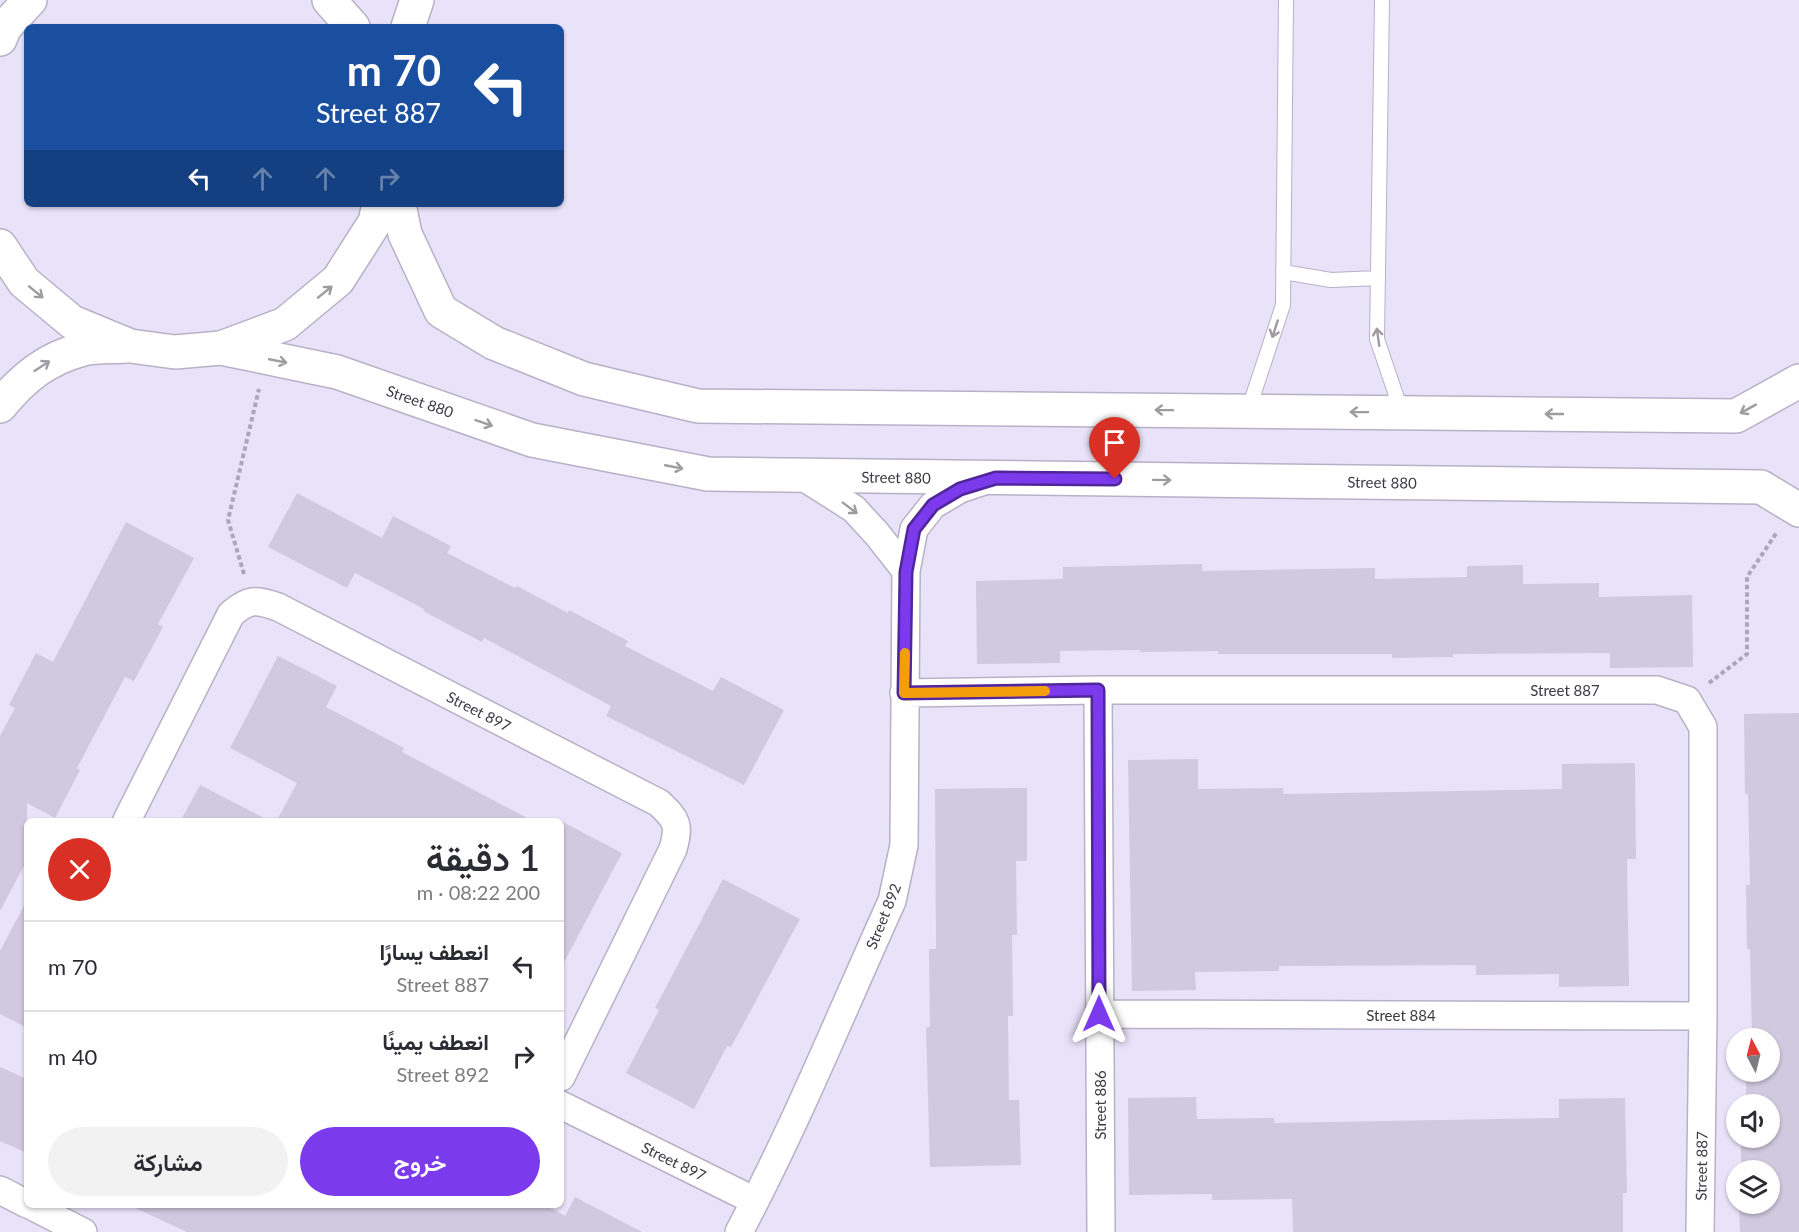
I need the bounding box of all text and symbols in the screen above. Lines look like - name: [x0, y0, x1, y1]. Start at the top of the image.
- text: 70 m: [347, 45, 441, 95]
- icon: left: [462, 48, 540, 126]
- text: Street 887: [316, 96, 441, 129]
- icon: left: [183, 162, 216, 195]
- icon: ahead: [246, 162, 279, 195]
- icon: ahead: [309, 162, 342, 195]
- icon: right: [372, 162, 405, 195]
- one-way arrow: [27, 285, 43, 298]
- one-way arrow: [317, 285, 333, 298]
- one-way arrow: [1269, 319, 1280, 338]
- one-way arrow: [1373, 328, 1384, 348]
- one-way arrow: [267, 356, 287, 367]
- one-way arrow: [34, 360, 51, 373]
- street label: Street 880: [384, 381, 456, 421]
- one-way arrow: [1740, 403, 1757, 415]
- one-way arrow: [1155, 404, 1175, 416]
- one-way arrow: [1350, 406, 1370, 418]
- one-way arrow: [1545, 408, 1565, 420]
- pin: [1089, 417, 1140, 479]
- one-way arrow: [474, 418, 493, 429]
- icon: arrive: [1098, 426, 1131, 459]
- one-way arrow: [663, 462, 683, 473]
- street label: Street 880: [861, 467, 931, 487]
- street label: Street 880: [1347, 472, 1417, 492]
- one-way arrow: [1151, 474, 1171, 486]
- one-way arrow: [842, 501, 858, 514]
- street label: Street 887: [1530, 681, 1600, 699]
- street label: Street 897: [444, 687, 514, 735]
- text: 1 دقيقة: [426, 835, 540, 879]
- button: close: [48, 838, 111, 901]
- text: 200 m · 08:22: [417, 880, 540, 904]
- street label: Street 892: [862, 880, 904, 952]
- text: انعطف يسارًا: [380, 938, 489, 965]
- icon: left: [507, 950, 540, 983]
- text: 70 m: [48, 953, 97, 980]
- text: Street 887: [396, 972, 489, 996]
- position arrow: [1067, 982, 1131, 1046]
- street label: Street 884: [1366, 1006, 1436, 1024]
- text: انعطف يمينًا: [382, 1028, 489, 1055]
- north arrow: [1726, 1028, 1780, 1082]
- map controls: [1726, 1028, 1780, 1214]
- icon: right: [507, 1040, 540, 1073]
- text: 40 m: [48, 1043, 97, 1070]
- text: Street 892: [396, 1062, 489, 1086]
- street label: Street 886: [1091, 1070, 1109, 1140]
- button: sound: [1726, 1094, 1780, 1148]
- button: مشاركة: [48, 1127, 288, 1196]
- button: خروج: [300, 1127, 540, 1196]
- street label: Street 887: [1691, 1131, 1711, 1201]
- street label: Street 897: [639, 1138, 709, 1184]
- button: layers: [1726, 1160, 1780, 1214]

